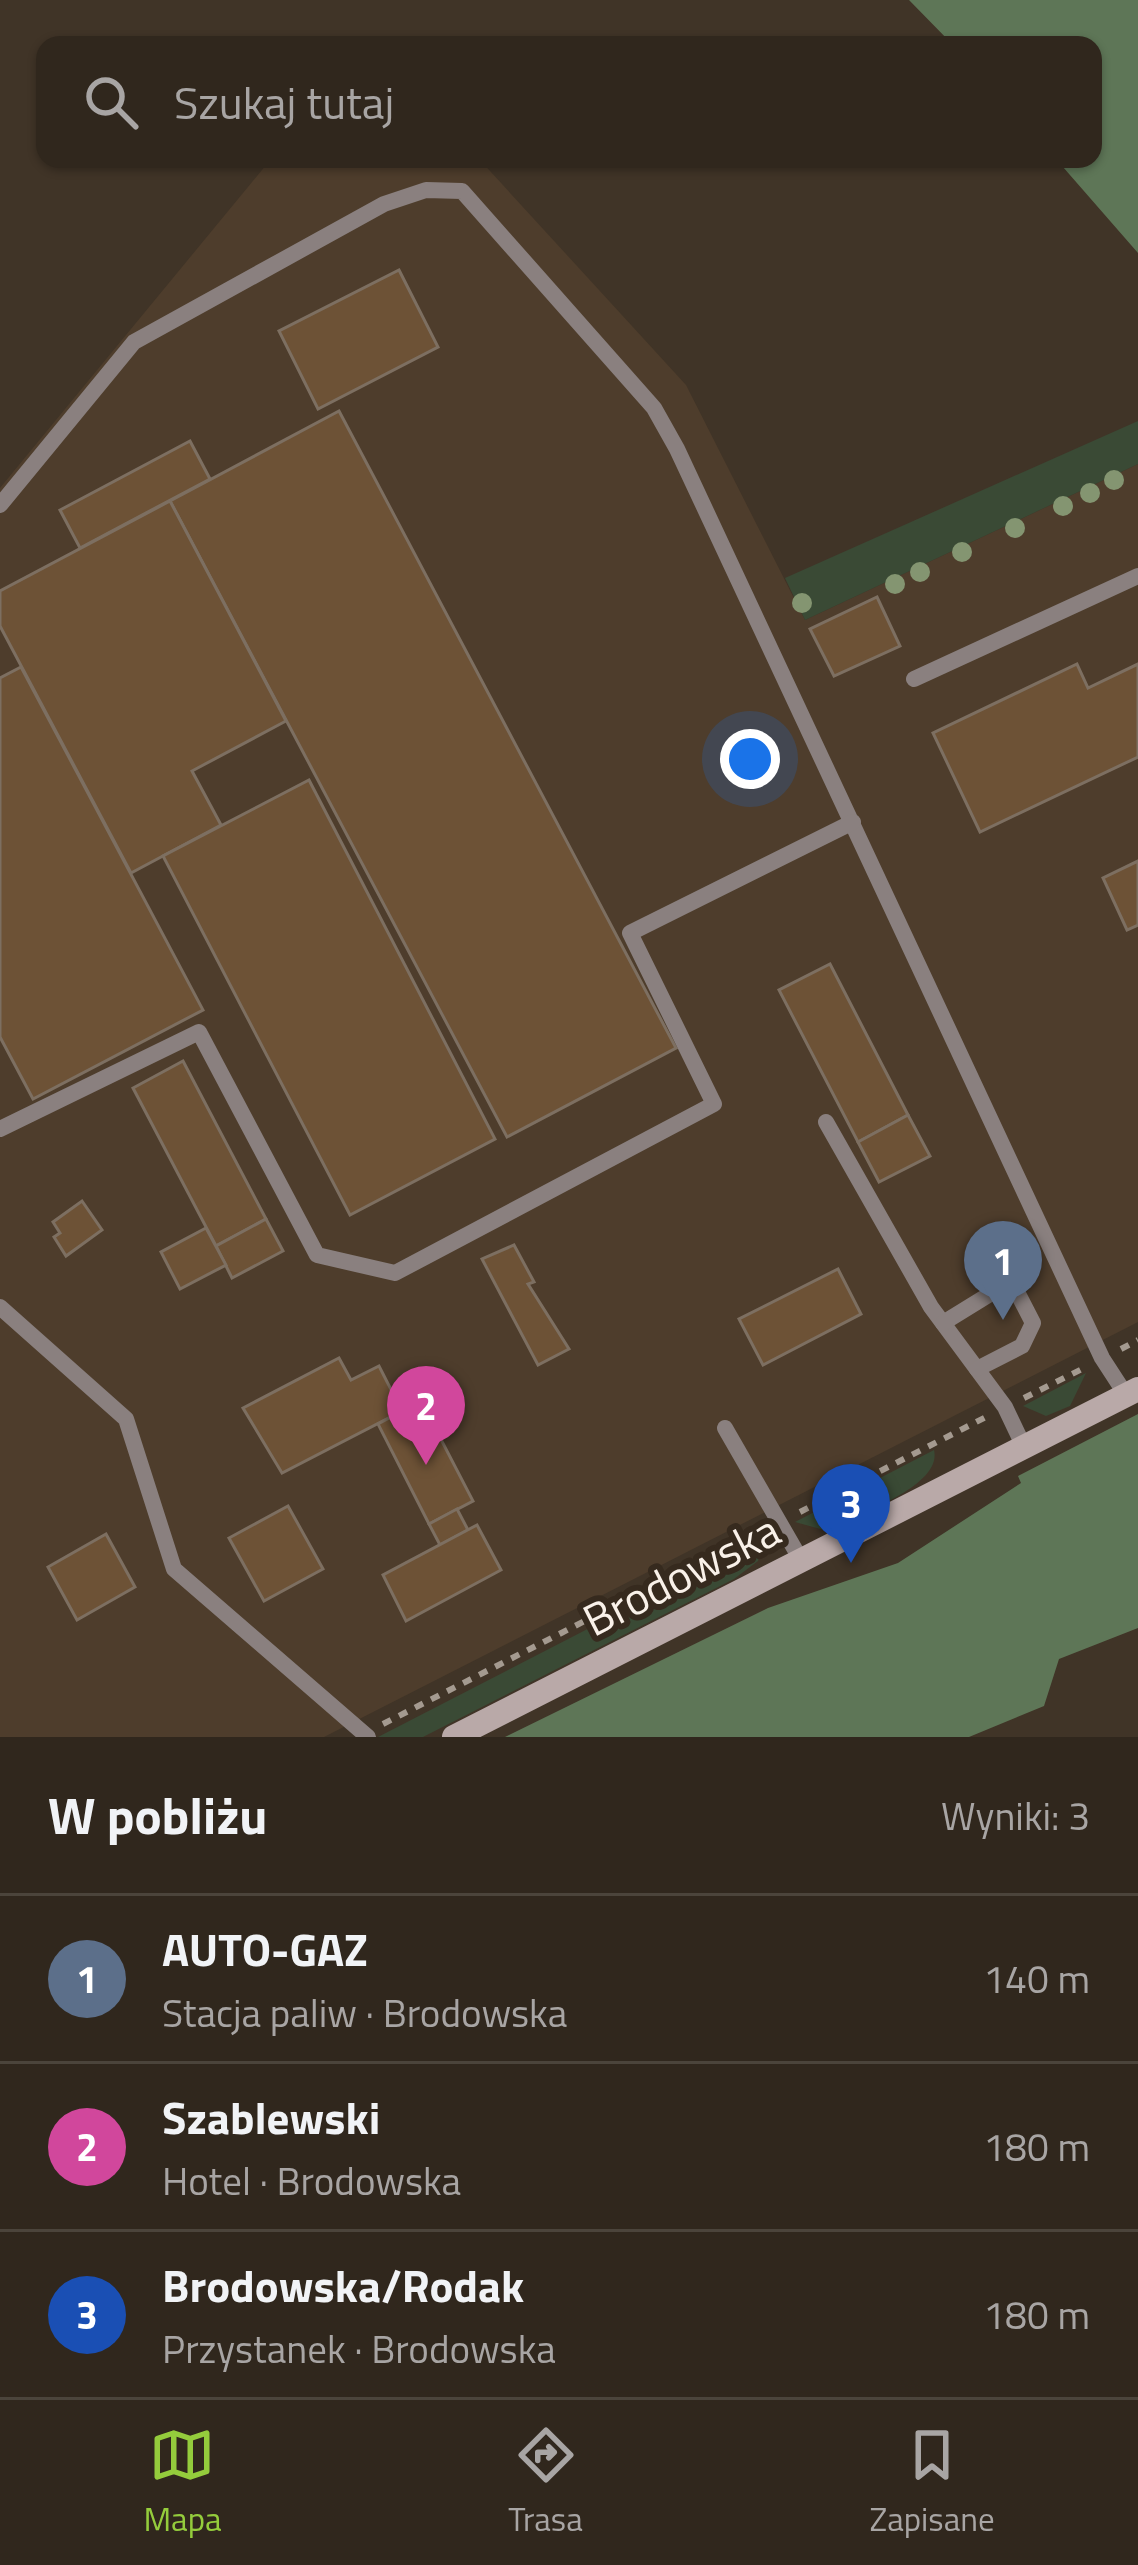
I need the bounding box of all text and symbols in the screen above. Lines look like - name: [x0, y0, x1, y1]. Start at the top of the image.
- search box: [36, 36, 1102, 168]
- text: Szukaj tutaj: [174, 68, 394, 136]
- icon: search: [78, 69, 144, 135]
- your location: [720, 729, 780, 789]
- pin: 1: [964, 1221, 1042, 1320]
- pin: 2: [387, 1366, 465, 1465]
- pin: 3: [812, 1464, 890, 1563]
- street label: Brodowska: [571, 1495, 791, 1653]
- text: W pobliżu: [48, 1776, 268, 1854]
- text: Wyniki: 3: [941, 1786, 1090, 1845]
- text: AUTO-GAZ: [162, 1915, 368, 1983]
- text: 1: [76, 1949, 98, 2008]
- text: 140 m: [983, 1949, 1090, 2008]
- text: Stacja paliw · Brodowska: [162, 1983, 567, 2042]
- text: Szablewski: [162, 2083, 380, 2151]
- text: 2: [76, 2117, 98, 2176]
- text: 180 m: [983, 2117, 1090, 2176]
- text: Hotel · Brodowska: [162, 2151, 461, 2210]
- text: Brodowska/Rodak: [162, 2251, 524, 2319]
- text: 3: [76, 2285, 98, 2344]
- text: 180 m: [983, 2285, 1090, 2344]
- text: Przystanek · Brodowska: [162, 2319, 556, 2378]
- tab: Mapa: [143, 2422, 222, 2544]
- tab: Trasa: [508, 2422, 583, 2544]
- tab: Zapisane: [870, 2422, 995, 2544]

